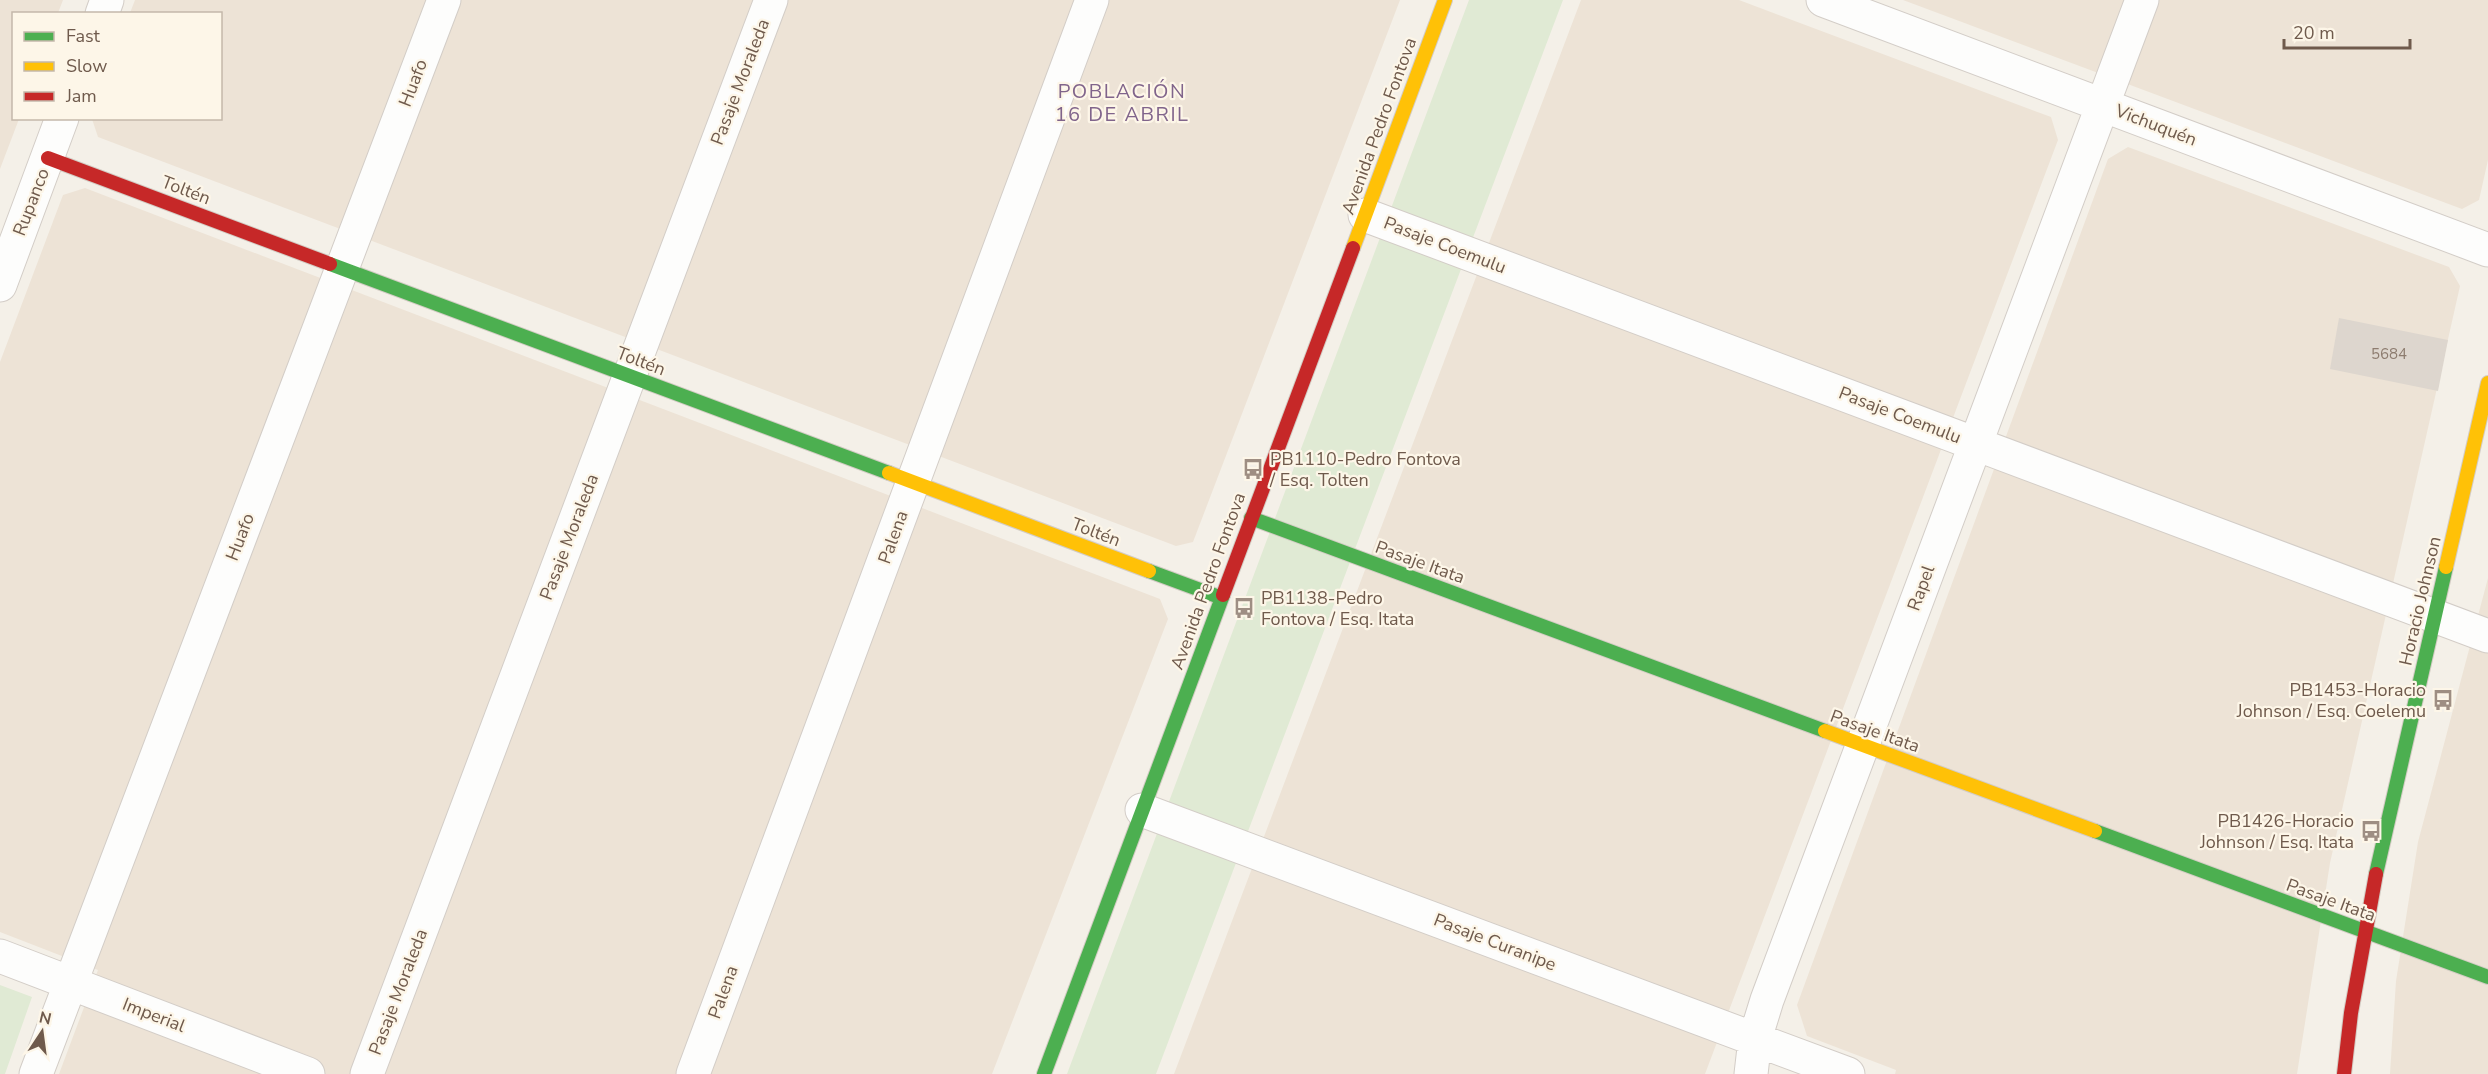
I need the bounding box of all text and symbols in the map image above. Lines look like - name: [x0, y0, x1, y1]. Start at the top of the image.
- legend: [12, 12, 222, 120]
- scale bar: [2284, 12, 2410, 50]
- street label: Pasaje Moraleda: [705, 15, 775, 149]
- text: 20 m: [2293, 21, 2335, 45]
- text: Fast: [66, 24, 101, 48]
- street label: Avenida Pedro Fontova: [1336, 34, 1422, 218]
- text: Slow: [66, 54, 107, 78]
- street label: Huafo: [393, 56, 433, 110]
- district label: POBLACIÓN 16 DE ABRIL: [1055, 78, 1189, 128]
- text: Jam: [65, 84, 97, 108]
- street label: Vichuquén: [2111, 98, 2200, 152]
- street label: Rupanco: [7, 165, 55, 239]
- street label: Toltén: [158, 170, 214, 210]
- street label: Pasaje Coemulu: [1380, 211, 1510, 279]
- street label: Toltén: [613, 341, 669, 381]
- house number: 5684: [2371, 344, 2407, 364]
- street label: Pasaje Coemulu: [1835, 381, 1965, 449]
- place label: PB1110-Pedro Fontova / Esq. Tolten: [1269, 447, 1461, 492]
- bus stop icon: PB1110-Pedro Fontova / Esq. Tolten: [1241, 457, 1265, 481]
- street label: Pasaje Moraleda: [534, 470, 604, 604]
- street label: Avenida Pedro Fontova: [1165, 489, 1251, 673]
- street label: Palena: [872, 507, 914, 567]
- street label: Huafo: [220, 510, 260, 564]
- street label: Toltén: [1068, 512, 1124, 552]
- street label: Horacio Johnson: [2393, 534, 2447, 668]
- street label: Pasaje Itata: [1372, 535, 1468, 589]
- street label: Rapel: [1902, 561, 1941, 614]
- place label: PB1138-Pedro Fontova / Esq. Itata: [1261, 586, 1414, 631]
- bus stop icon: PB1138-Pedro Fontova / Esq. Itata: [1232, 596, 1256, 620]
- place label: PB1453-Horacio Johnson / Esq. Coelemu: [2236, 678, 2426, 723]
- bus stop icon: PB1453-Horacio Johnson / Esq. Coelemu: [2431, 688, 2455, 712]
- street label: Pasaje Itata: [1827, 704, 1923, 758]
- place label: PB1426-Horacio Johnson / Esq. Itata: [2199, 809, 2354, 854]
- bus stop icon: PB1426-Horacio Johnson / Esq. Itata: [2359, 819, 2383, 843]
- street label: Pasaje Itata: [2283, 873, 2379, 927]
- street label: Pasaje Curanipe: [1430, 908, 1560, 976]
- street label: Pasaje Moraleda: [363, 925, 433, 1059]
- street label: Palena: [702, 962, 744, 1022]
- street label: Imperial: [119, 992, 190, 1038]
- north arrow: [12, 1002, 72, 1062]
- text: N: [37, 1006, 53, 1030]

